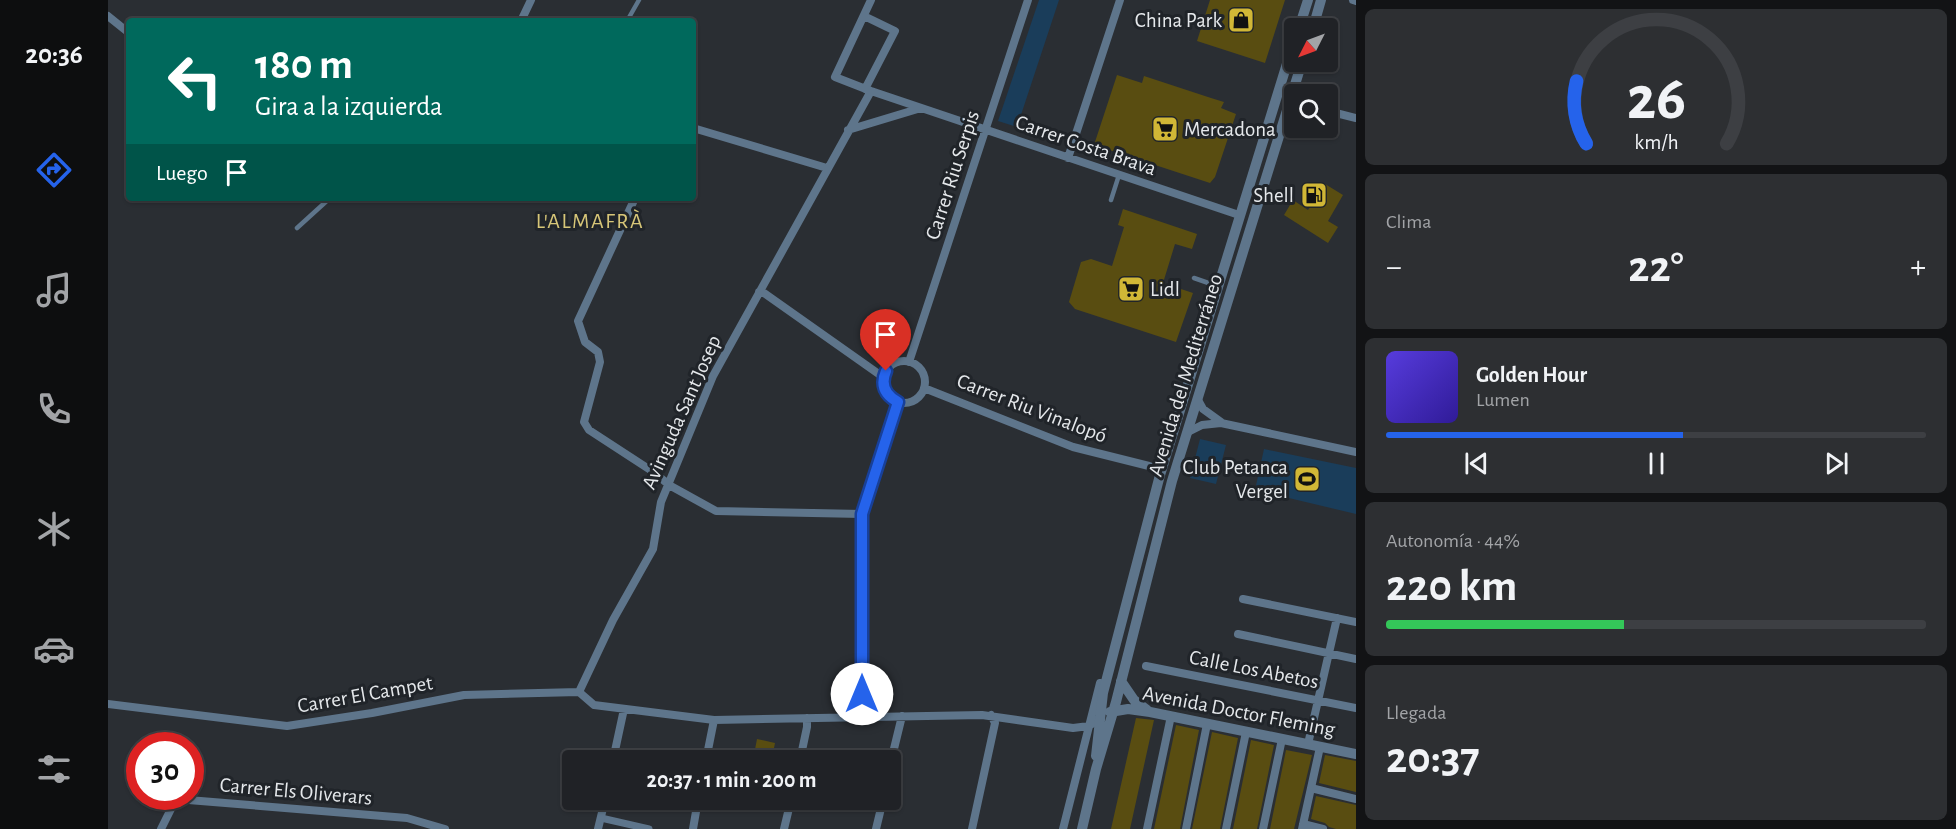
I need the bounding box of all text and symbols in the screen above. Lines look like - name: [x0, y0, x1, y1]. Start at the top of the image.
- shop icon: China Park: [1226, 5, 1256, 35]
- place label: China Park: [1135, 10, 1222, 31]
- north arrow: [1284, 18, 1338, 72]
- map controls: [1284, 18, 1338, 138]
- text: 20:36: [25, 41, 83, 68]
- icon: left: [156, 42, 234, 120]
- text: 180 m: [255, 44, 353, 86]
- text: 26: [1626, 68, 1686, 130]
- button: search: [1284, 84, 1338, 138]
- text: Gira a la izquierda: [255, 93, 443, 120]
- street label: Carrer Riu Serpis: [922, 108, 983, 242]
- street label: Carrer Costa Brava: [1013, 112, 1159, 180]
- supermarket icon: Mercadona: [1150, 114, 1180, 144]
- place label: Mercadona: [1184, 119, 1276, 140]
- text: km/h: [1634, 132, 1678, 153]
- icon: directions: [33, 149, 75, 191]
- icon: arrive: [220, 156, 253, 189]
- text: Luego: [156, 162, 208, 184]
- fuel station icon: Shell: [1299, 180, 1329, 210]
- place label: Shell: [1253, 185, 1294, 206]
- district label: L'ALMAFRÀ: [536, 209, 644, 232]
- text: Clima: [1386, 212, 1431, 232]
- text: 22°: [1628, 245, 1684, 290]
- text: −: [1386, 251, 1402, 284]
- text: +: [1910, 251, 1926, 284]
- icon: music: [33, 269, 75, 311]
- street label: Avenida del Mediterráneo: [1145, 271, 1226, 479]
- supermarket icon: Lidl: [1116, 274, 1146, 304]
- place label: Lidl: [1150, 279, 1180, 300]
- pin: [860, 309, 911, 371]
- icon: arrive: [869, 318, 902, 351]
- street label: Avinguda Sant Josep: [638, 332, 725, 492]
- text: Golden Hour: [1476, 364, 1587, 386]
- street label: Carrer Riu Vinalopó: [954, 370, 1110, 447]
- icon: phone: [33, 388, 75, 430]
- text: Lumen: [1476, 390, 1530, 410]
- icon: previous: [1460, 447, 1493, 480]
- icon: pause: [1640, 447, 1673, 480]
- icon: next: [1820, 447, 1853, 480]
- place label: Club Petanca Vergel: [1183, 457, 1288, 502]
- sports icon: Club Petanca Vergel: [1292, 464, 1322, 494]
- icon: climate: [33, 508, 75, 550]
- text: Autonomía · 44%: [1386, 531, 1520, 551]
- text: 220 km: [1386, 564, 1517, 609]
- icon: car: [33, 628, 75, 670]
- street label: Calle Los Abetos: [1187, 647, 1320, 692]
- position arrow: [830, 662, 894, 726]
- street label: Carrer El Campet: [296, 672, 435, 717]
- street label: Avenida Doctor Fleming: [1141, 683, 1338, 741]
- text: Llegada: [1386, 703, 1447, 723]
- speed limit sign: 30: [126, 732, 204, 810]
- text: 20:37: [1386, 736, 1480, 781]
- icon: filters: [33, 748, 75, 790]
- text: 20:37 · 1 min · 200 m: [647, 769, 816, 791]
- street label: Carrer Els Oliverars: [219, 774, 373, 809]

